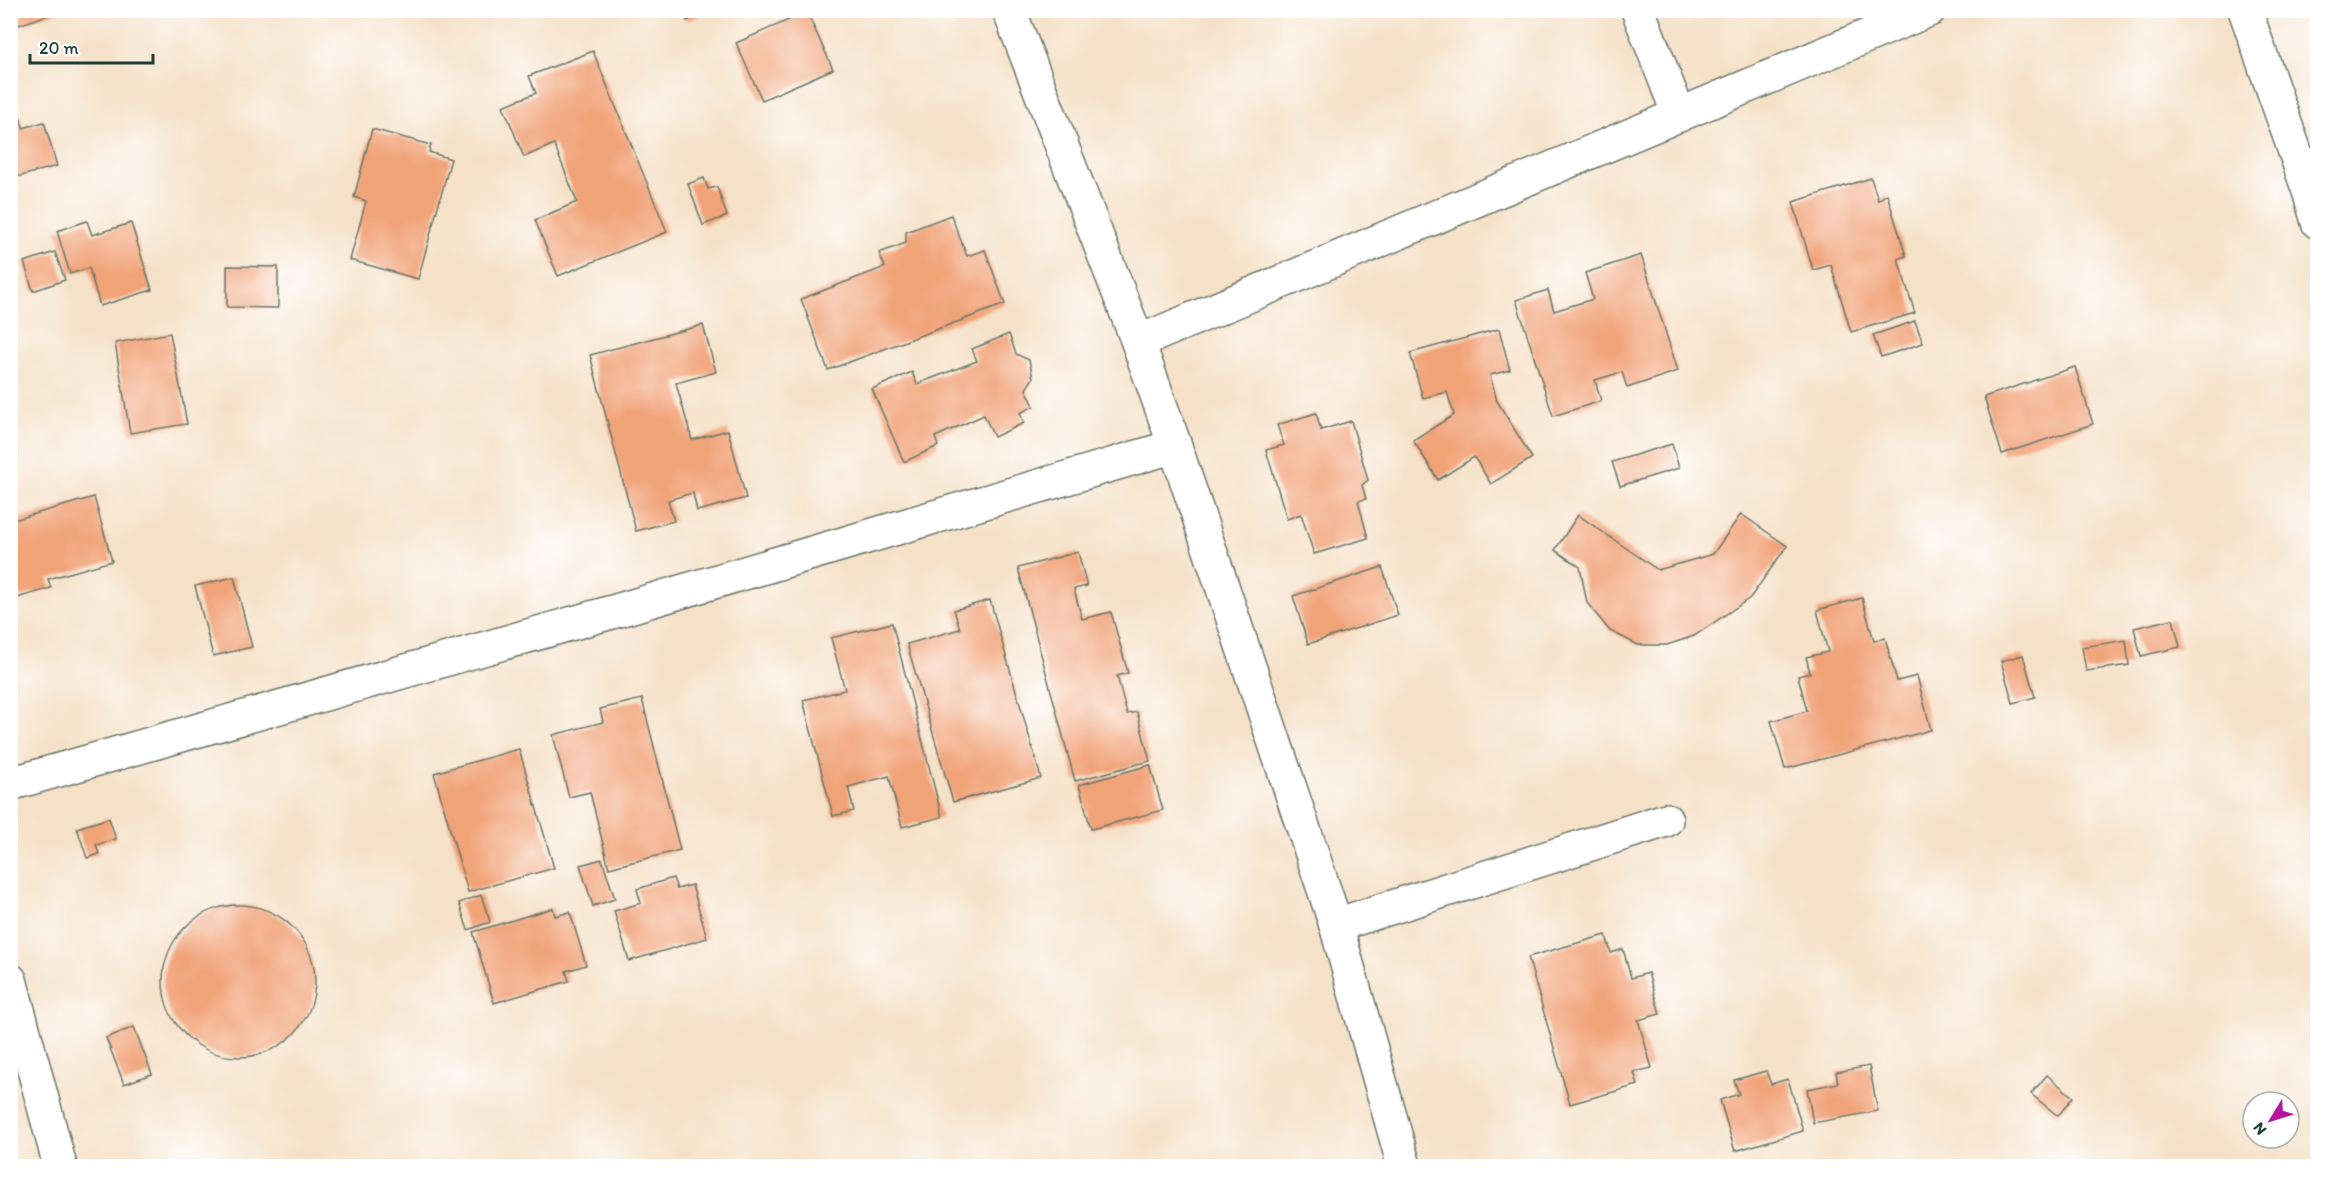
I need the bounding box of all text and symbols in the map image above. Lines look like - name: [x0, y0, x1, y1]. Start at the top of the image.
- scale bar: [30, 27, 153, 65]
- text: 20 m: [39, 37, 79, 59]
- north arrow: [2241, 1090, 2301, 1150]
- text: N: [2249, 1119, 2270, 1139]

